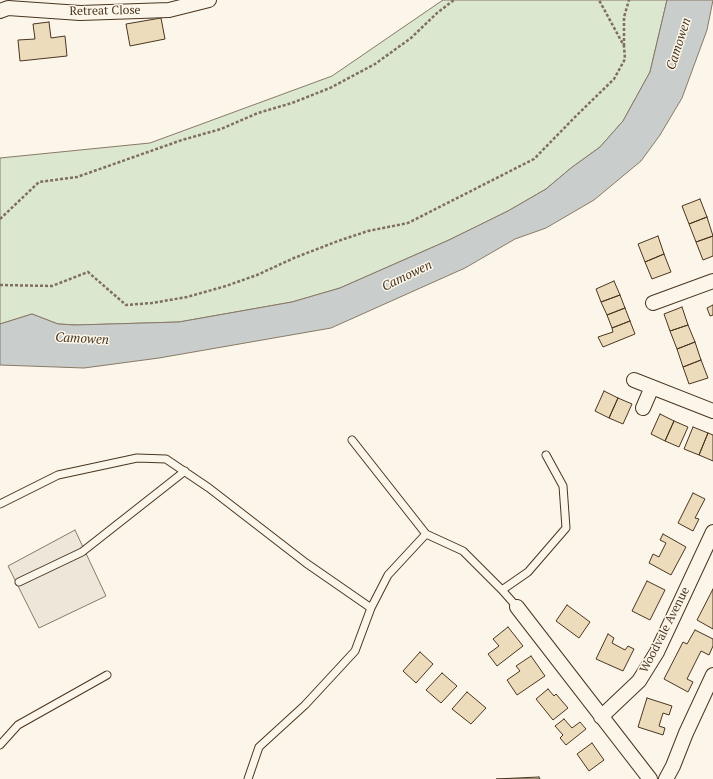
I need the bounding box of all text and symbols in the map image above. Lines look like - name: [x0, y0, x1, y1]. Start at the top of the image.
- street label: Retreat Close: [69, 3, 141, 19]
- water label: Camowen: [663, 16, 695, 72]
- water label: Camowen: [379, 257, 435, 295]
- water label: Camowen: [55, 330, 109, 348]
- street label: Woodvale Avenue: [637, 585, 693, 675]

